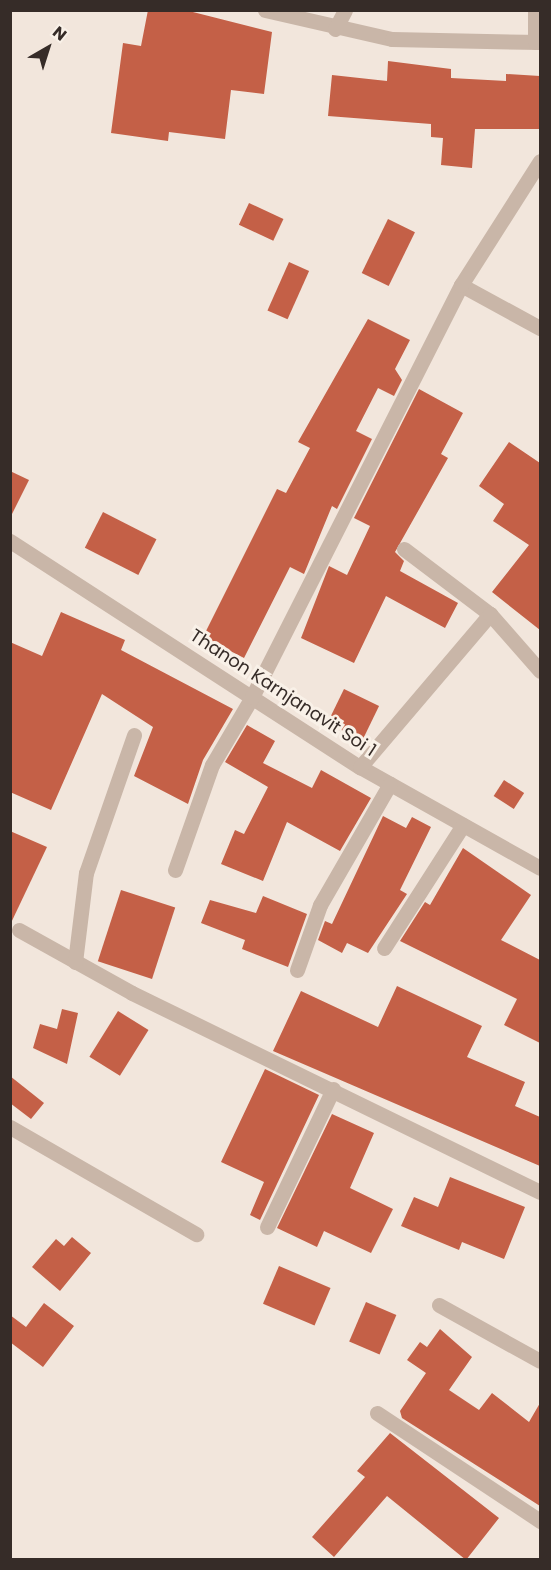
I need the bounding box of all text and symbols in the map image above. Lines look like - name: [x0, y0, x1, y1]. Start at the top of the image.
- north arrow: [18, 18, 78, 78]
- text: N: [48, 21, 72, 46]
- street label: Thanon Karnjanavit Soi 1: [186, 625, 380, 761]

